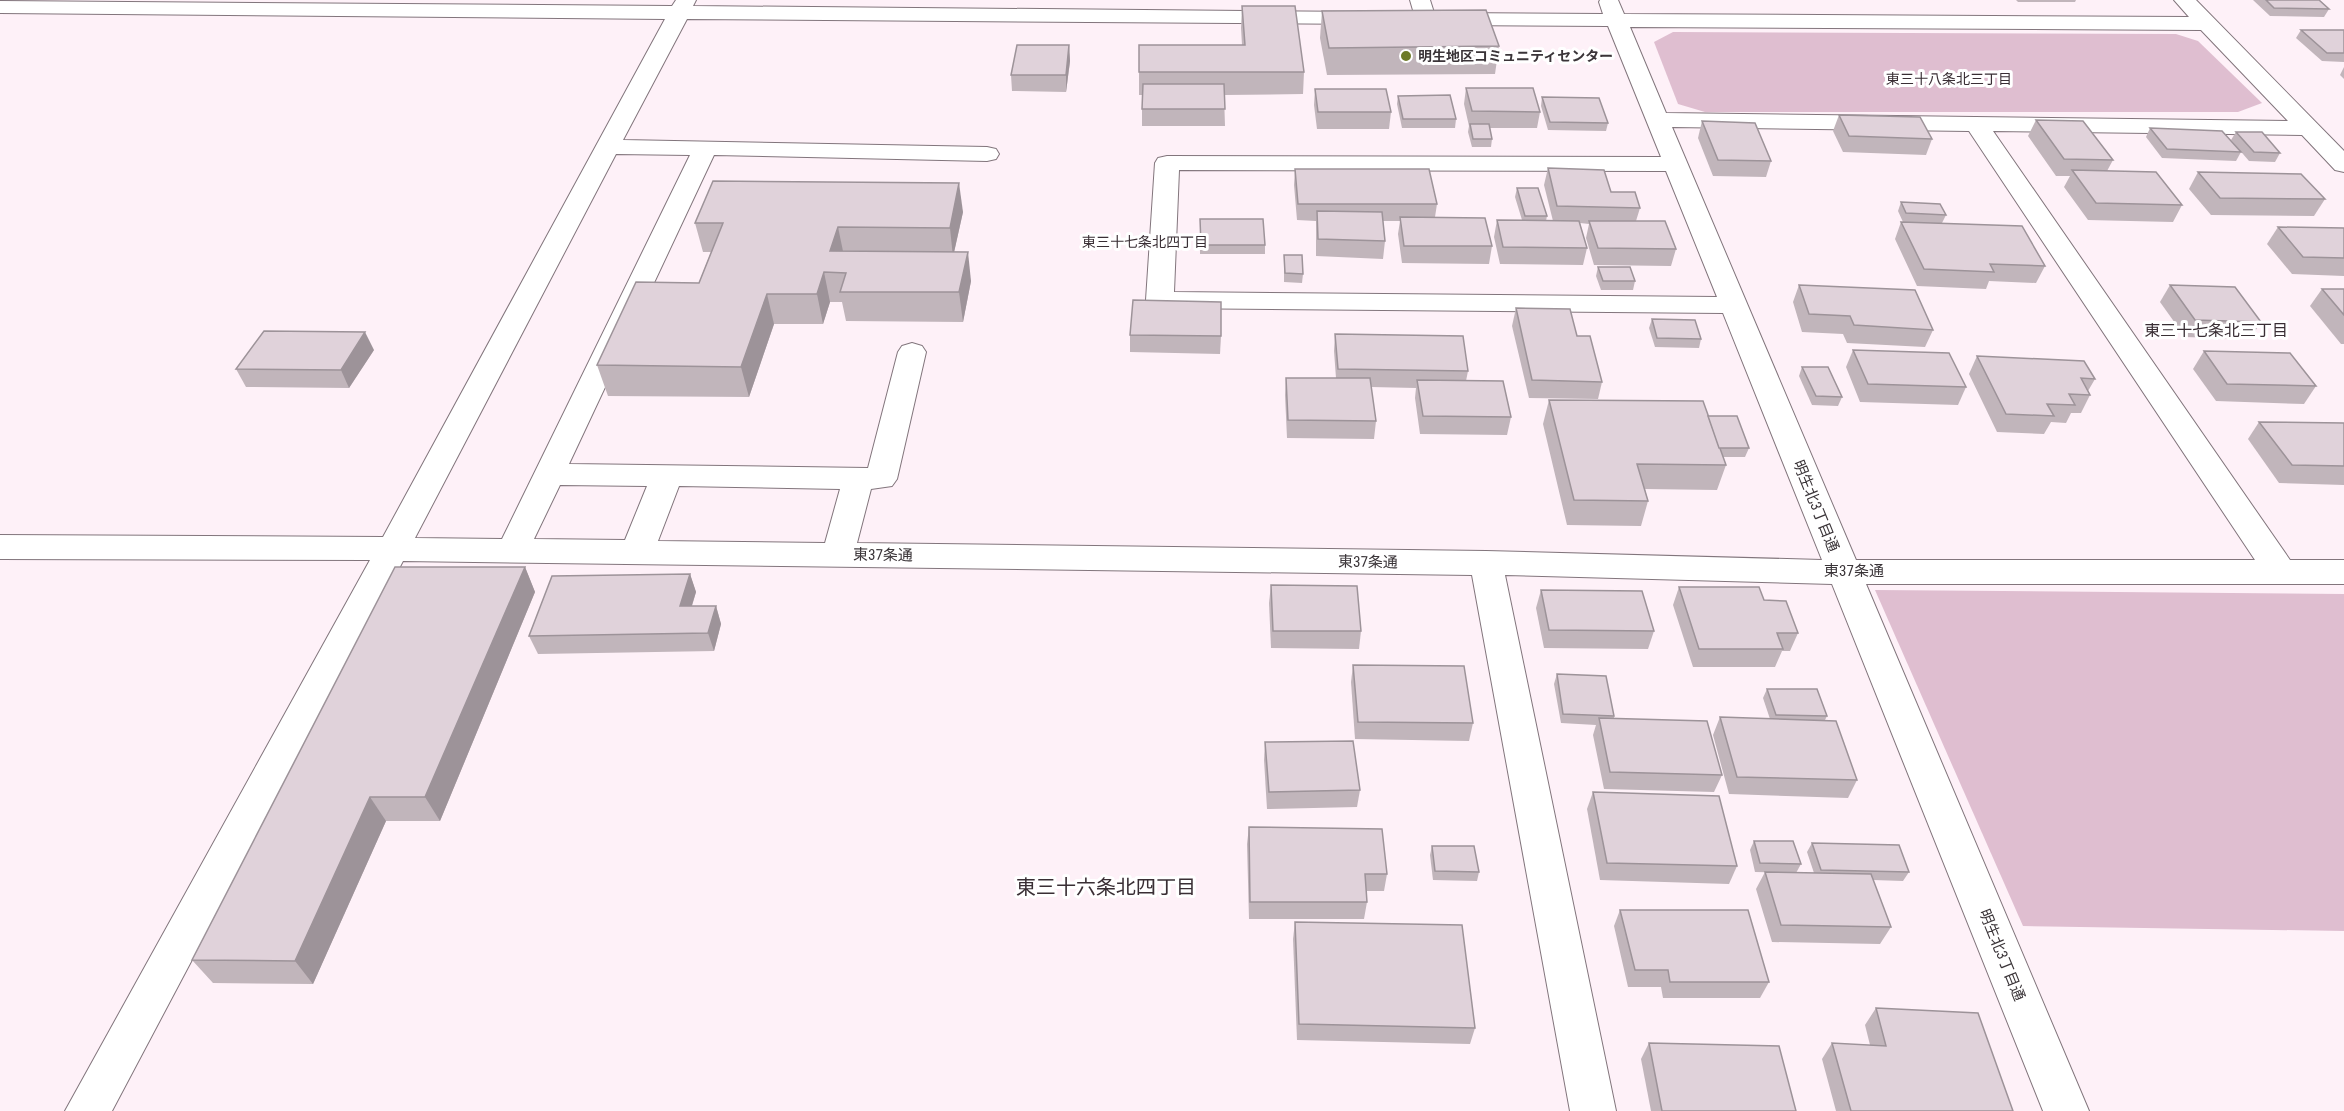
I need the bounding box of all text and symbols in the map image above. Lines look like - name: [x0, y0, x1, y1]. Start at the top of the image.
- place label: 明生地区コミュニティセンター: [1418, 48, 1613, 64]
- marker: 明生地区コミュニティセンター: [1399, 49, 1413, 63]
- district label: 東三十八条北三丁目: [1886, 71, 2012, 87]
- district label: 東三十七条北四丁目: [1082, 234, 1208, 250]
- district label: 東三十七条北三丁目: [2144, 321, 2288, 340]
- street label: 明生北3丁目通: [1789, 457, 1843, 555]
- street label: 東37条通: [853, 545, 913, 565]
- street label: 東37条通: [1338, 552, 1398, 572]
- street label: 東37条通: [1824, 562, 1884, 580]
- district label: 東三十六条北四丁目: [1016, 875, 1196, 899]
- street label: 明生北3丁目通: [1975, 906, 2029, 1004]

